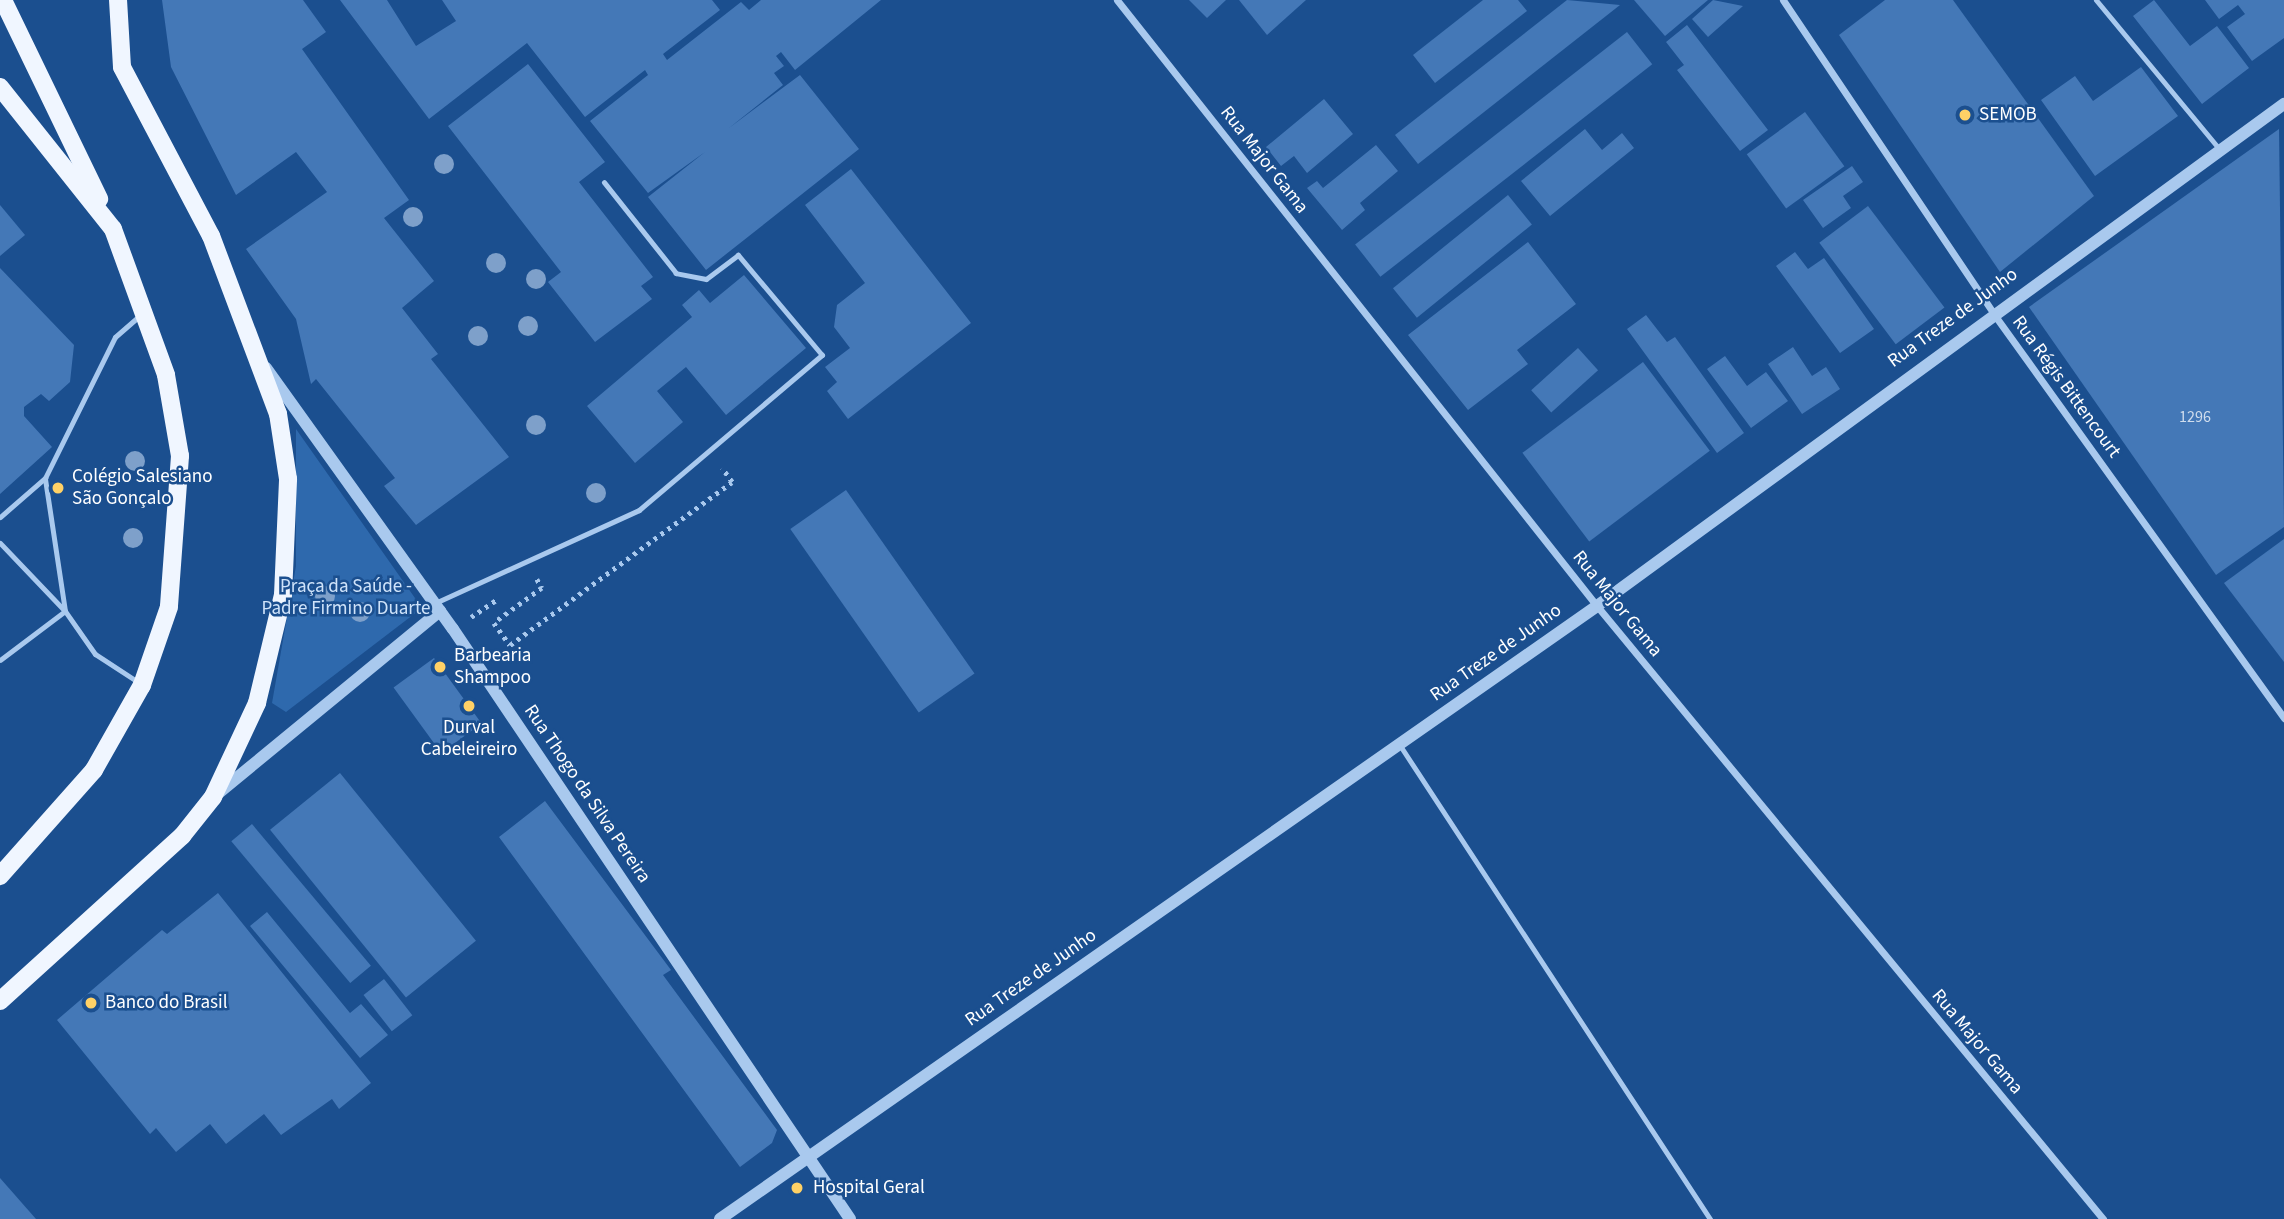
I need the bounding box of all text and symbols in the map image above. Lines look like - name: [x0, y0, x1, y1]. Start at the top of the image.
- street label: Rua Major Gama: [1215, 102, 1313, 218]
- place label: SEMOB: [1979, 104, 2037, 126]
- marker: SEMOB: [1957, 107, 1973, 123]
- street label: Rua Treze de Junho: [1884, 263, 2022, 373]
- street label: Rua Régis Bittencourt: [2007, 311, 2125, 463]
- house number: 1296: [2179, 407, 2211, 427]
- place label: Colégio Salesiano São Gonçalo: [72, 466, 212, 510]
- marker: Colégio Salesiano São Gonçalo: [50, 480, 66, 496]
- street label: Rua Major Gama: [1567, 546, 1667, 662]
- park label: Praça da Saúde - Padre Firmino Duarte: [261, 576, 431, 620]
- street label: Rua Treze de Junho: [1426, 599, 1566, 707]
- place label: Barbearia Shampoo: [454, 645, 531, 689]
- marker: Barbearia Shampoo: [432, 659, 448, 675]
- marker: Durval Cabeleireiro: [461, 698, 477, 714]
- street label: Rua Thogo da Silva Pereira: [519, 701, 655, 887]
- place label: Durval Cabeleireiro: [421, 717, 517, 761]
- street label: Rua Treze de Junho: [961, 924, 1101, 1032]
- street label: Rua Major Gama: [1927, 985, 2027, 1099]
- place label: Banco do Brasil: [105, 992, 228, 1014]
- marker: Banco do Brasil: [83, 995, 99, 1011]
- place label: Hospital Geral: [813, 1177, 925, 1199]
- marker: Hospital Geral: [787, 1178, 807, 1198]

